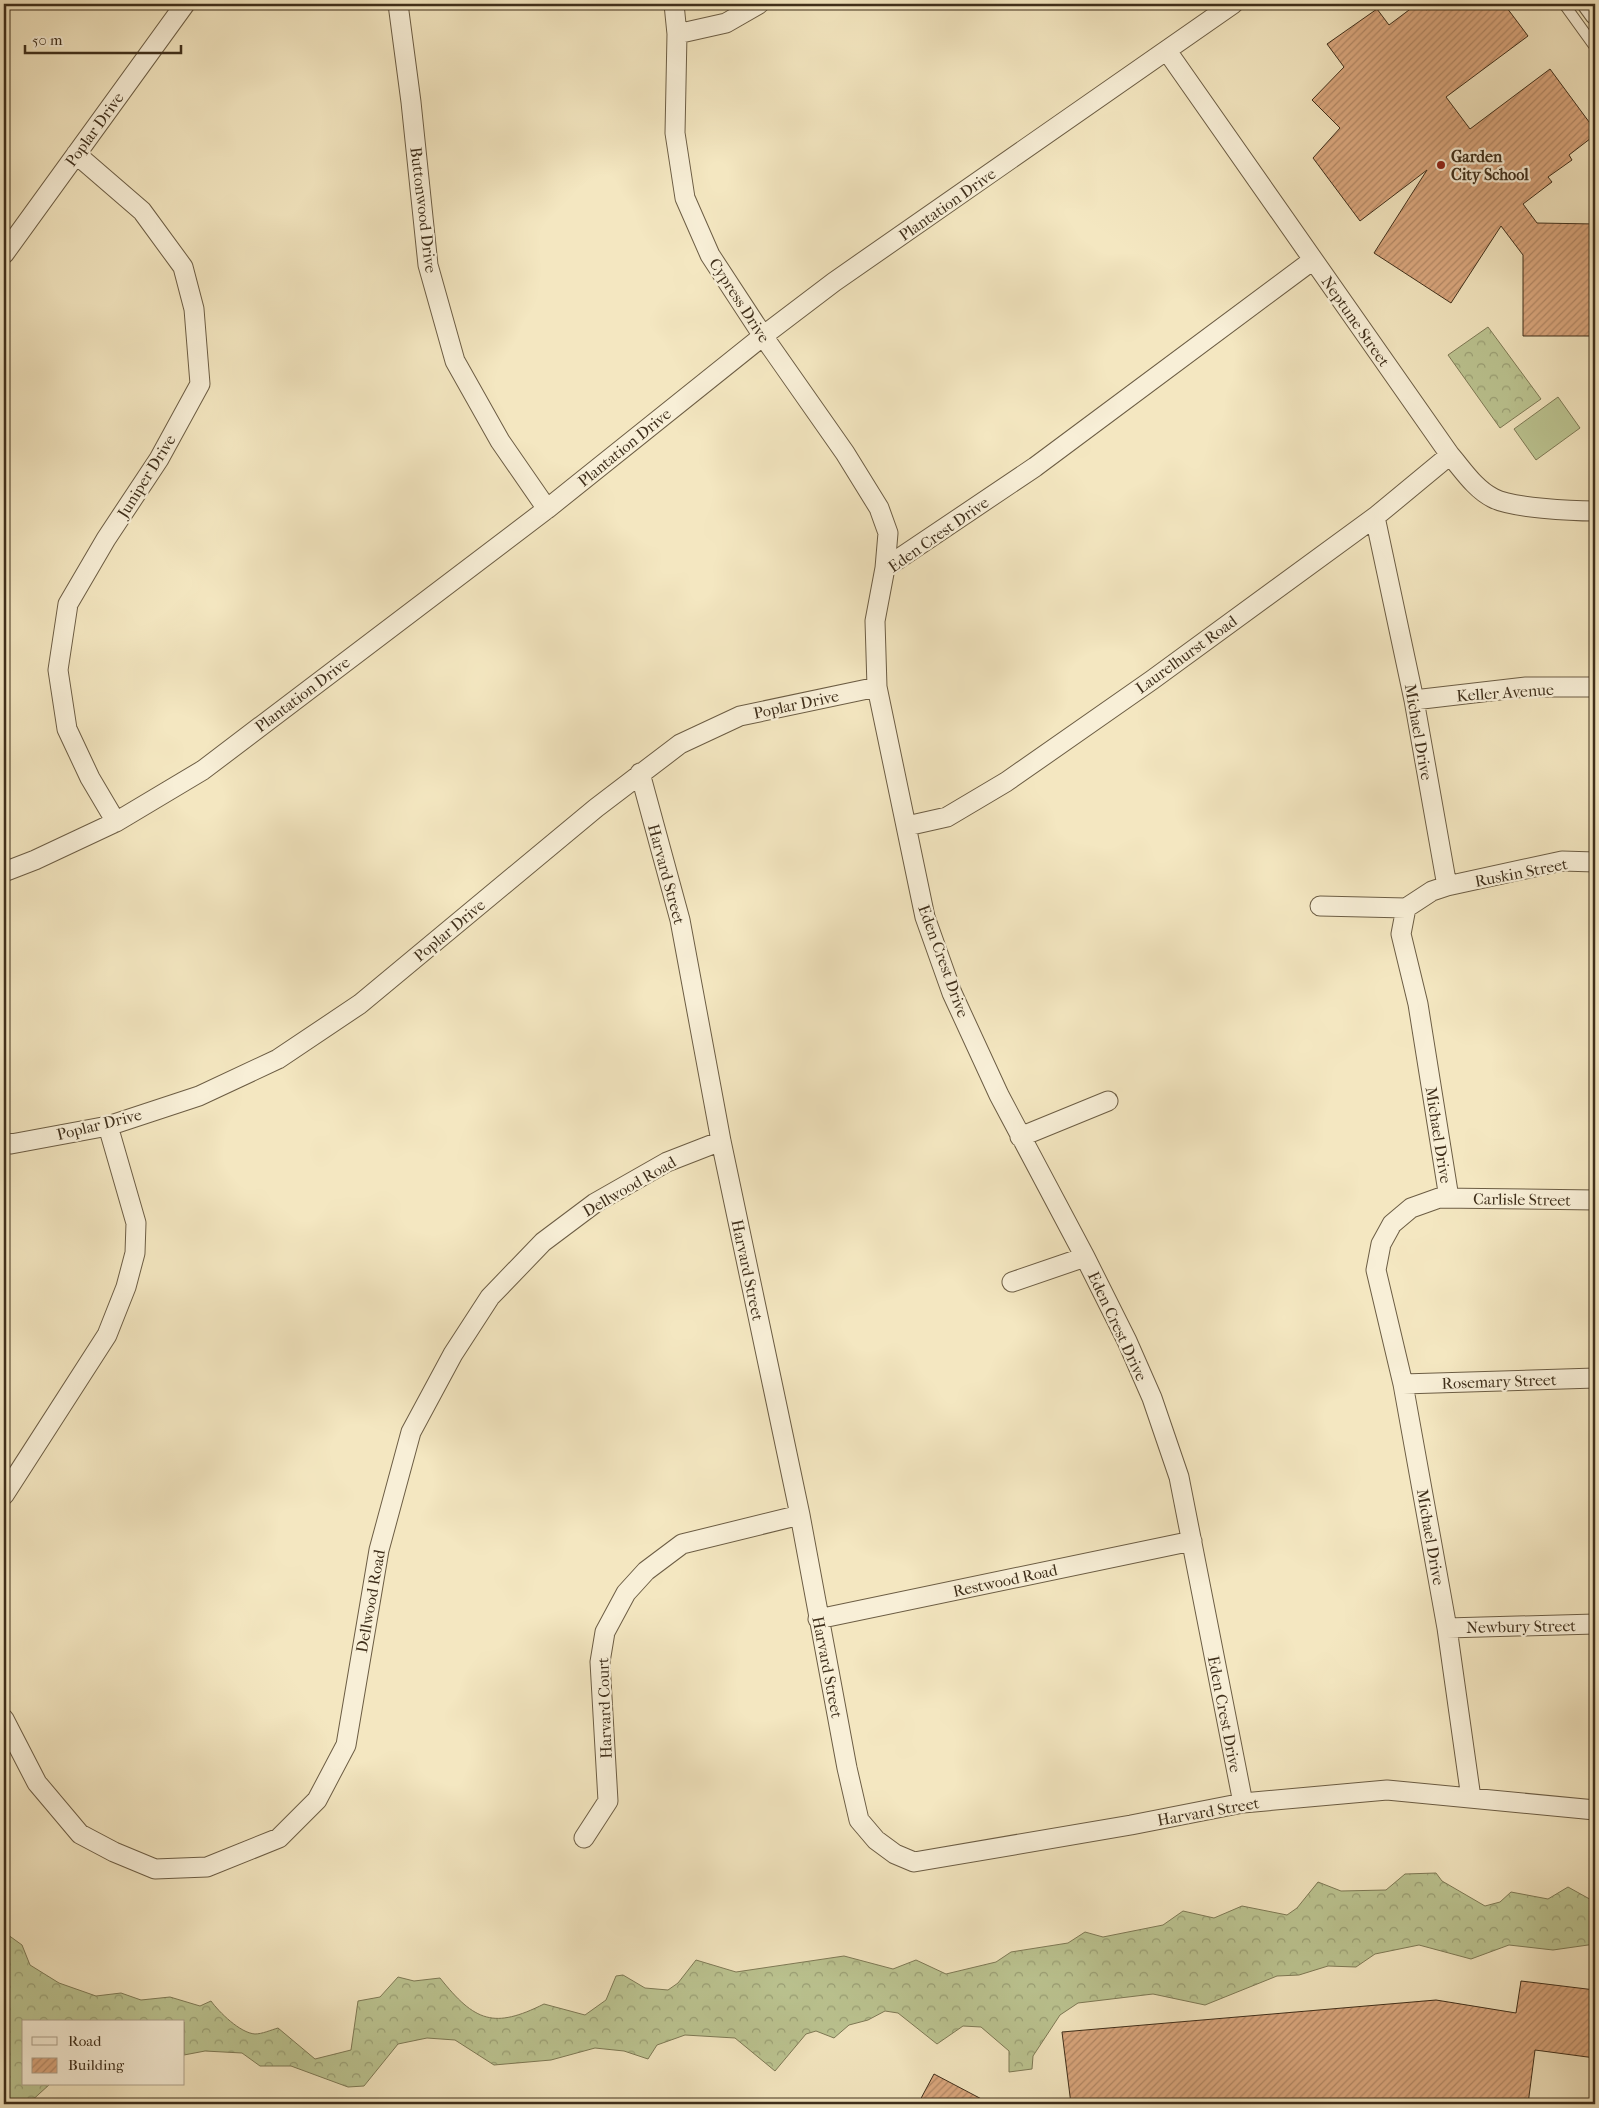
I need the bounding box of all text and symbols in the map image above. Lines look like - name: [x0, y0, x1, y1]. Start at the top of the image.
- scale bar: [25, 22, 181, 54]
- text: 50 m: [32, 31, 63, 49]
- street label: Poplar Drive: [61, 88, 128, 170]
- street label: Buttonwood Drive: [406, 146, 441, 274]
- place label: Garden City School: [1451, 147, 1529, 185]
- marker: Garden City School: [1435, 159, 1447, 171]
- street label: Plantation Drive: [895, 164, 999, 245]
- street label: Cypress Drive: [705, 254, 774, 346]
- street label: Neptune Street: [1317, 272, 1394, 370]
- street label: Plantation Drive: [574, 404, 675, 491]
- street label: Juniper Drive: [112, 431, 180, 523]
- street label: Eden Crest Drive: [884, 493, 992, 576]
- street label: Laurelhurst Road: [1132, 611, 1241, 697]
- street label: Plantation Drive: [251, 652, 354, 736]
- street label: Keller Avenue: [1456, 680, 1555, 705]
- street label: Michael Drive: [1401, 682, 1436, 782]
- street label: Poplar Drive: [752, 686, 841, 723]
- street label: Harvard Street: [644, 822, 689, 927]
- street label: Ruskin Street: [1473, 854, 1569, 891]
- street label: Poplar Drive: [410, 895, 489, 966]
- street label: Eden Crest Drive: [914, 902, 973, 1020]
- street label: Michael Drive: [1422, 1085, 1456, 1185]
- street label: Poplar Drive: [55, 1105, 144, 1144]
- street label: Dellwood Road: [579, 1152, 679, 1221]
- street label: Carlisle Street: [1473, 1189, 1571, 1210]
- street label: Harvard Street: [728, 1218, 768, 1323]
- street label: Eden Crest Drive: [1084, 1268, 1151, 1384]
- street label: Rosemary Street: [1441, 1370, 1557, 1393]
- street label: Michael Drive: [1413, 1487, 1448, 1587]
- street label: Dellwood Road: [352, 1548, 389, 1654]
- street label: Restwood Road: [951, 1560, 1059, 1601]
- street label: Harvard Street: [808, 1615, 847, 1720]
- street label: Newbury Street: [1466, 1616, 1576, 1637]
- street label: Eden Crest Drive: [1204, 1654, 1245, 1774]
- street label: Harvard Court: [593, 1657, 616, 1759]
- street label: Harvard Street: [1156, 1793, 1261, 1830]
- legend: [22, 2020, 185, 2086]
- text: Road: [68, 2032, 102, 2050]
- text: Building: [68, 2056, 125, 2074]

